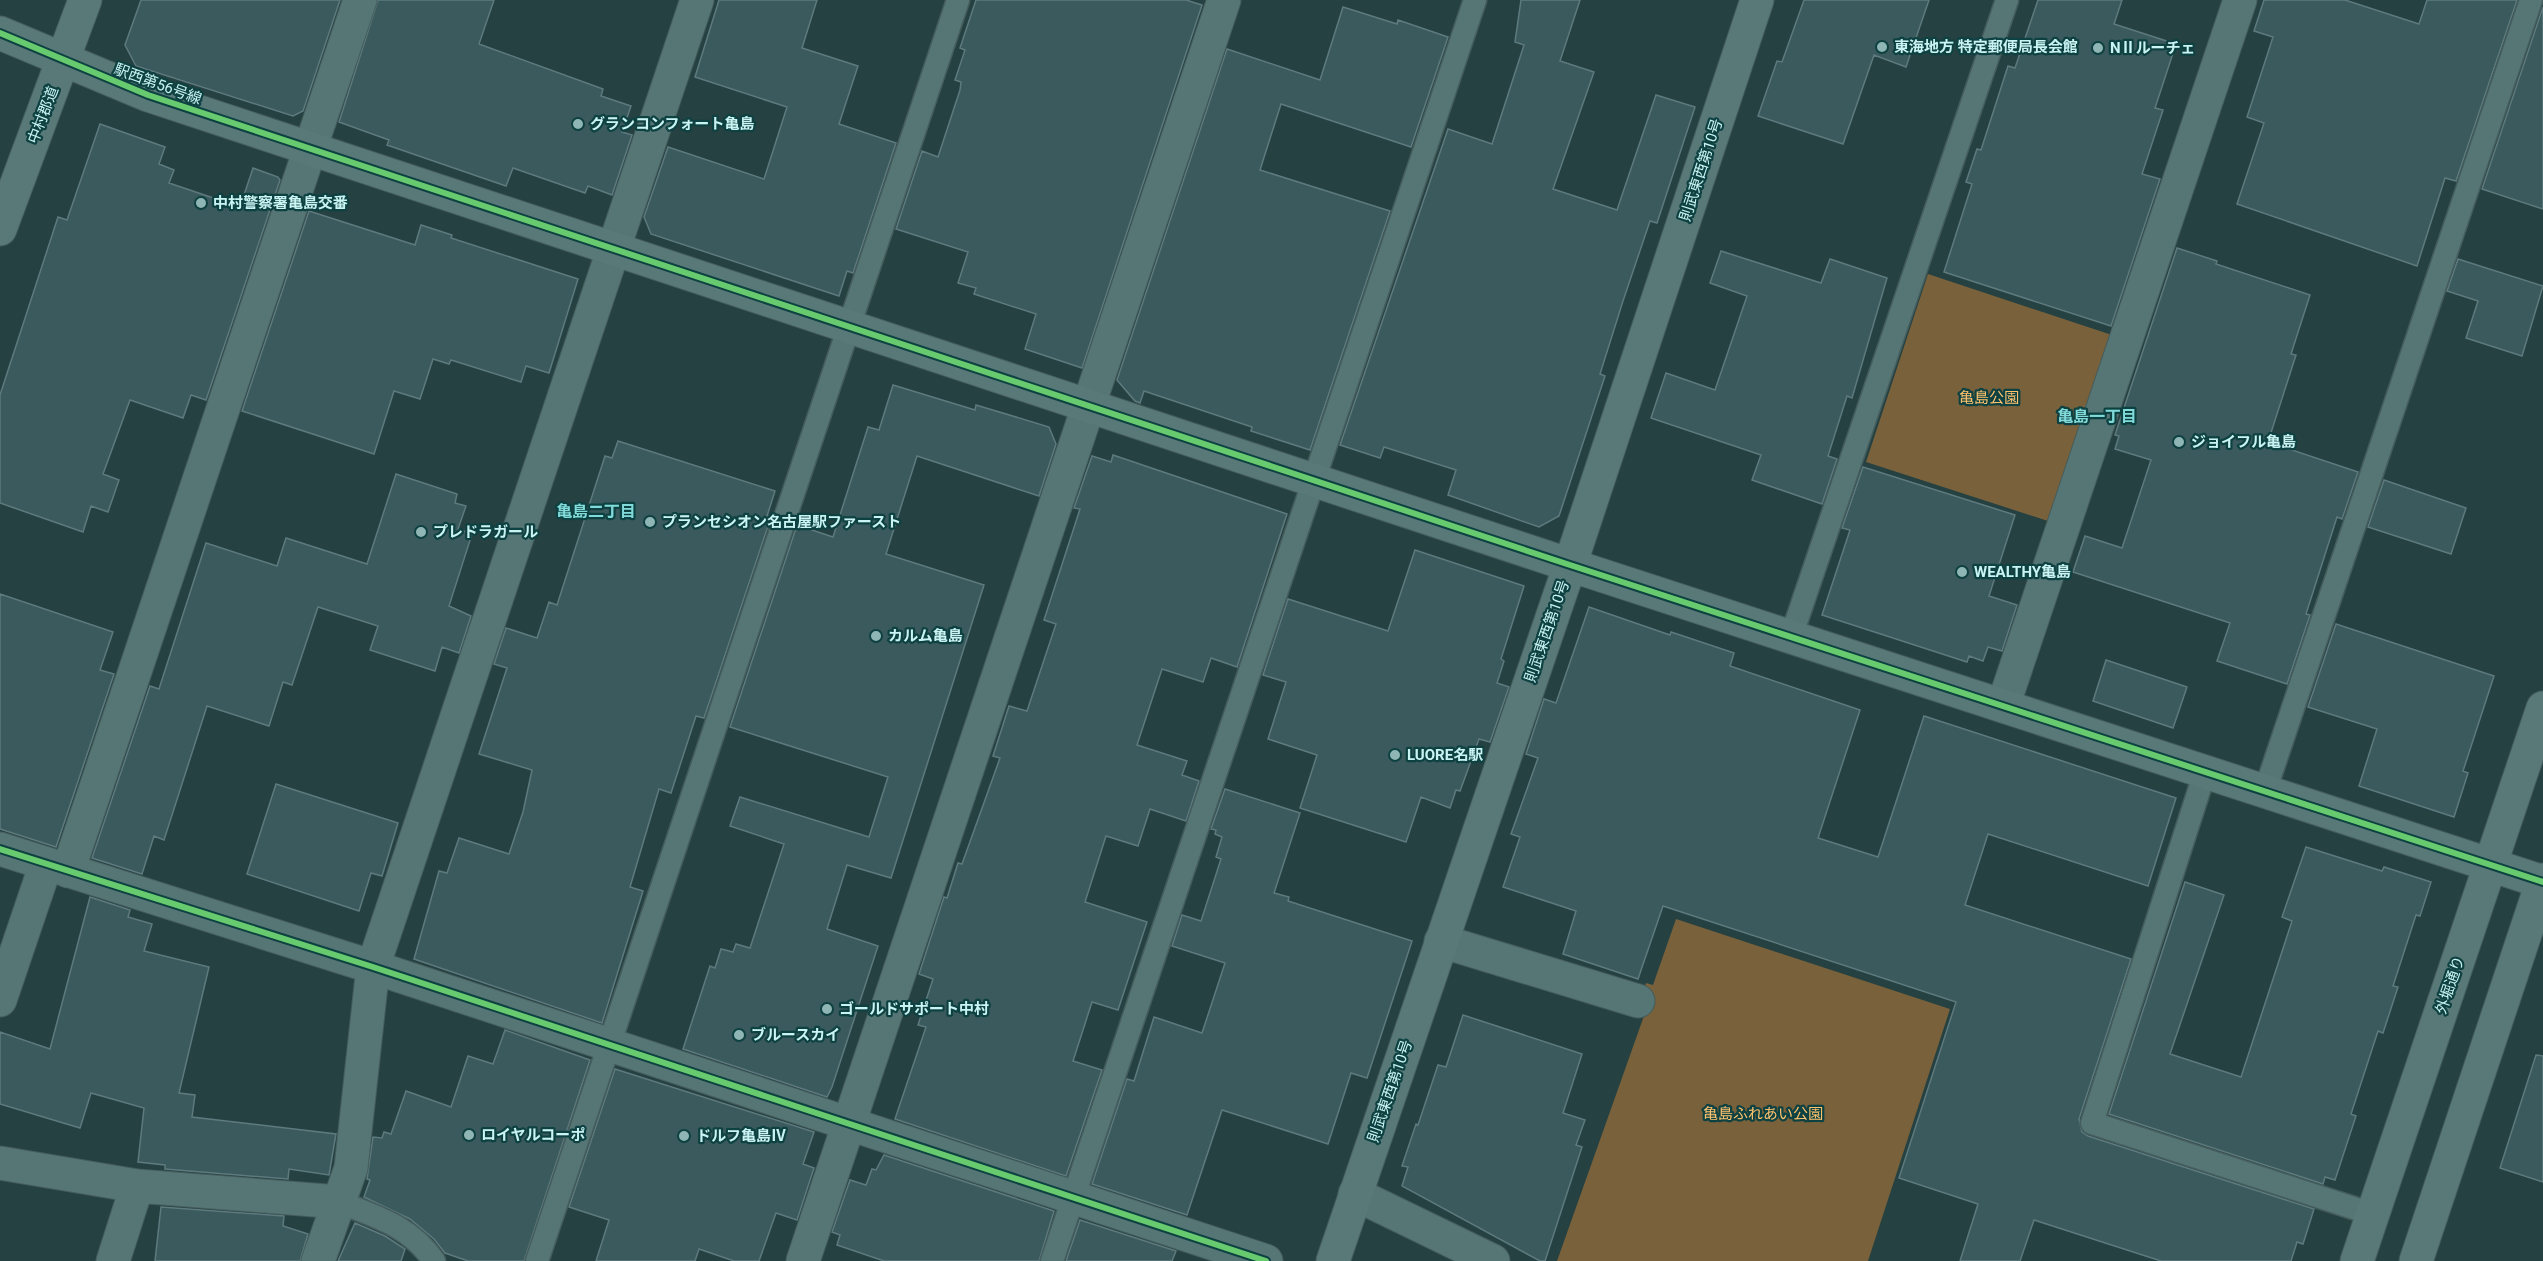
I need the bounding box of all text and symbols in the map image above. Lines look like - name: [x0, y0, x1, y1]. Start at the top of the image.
- place label: 東海地方 特定郵便局長会館: [1894, 38, 2078, 56]
- place label: NⅡルーチェ: [2110, 39, 2196, 57]
- marker: 東海地方 特定郵便局長会館: [1875, 40, 1889, 54]
- marker: NⅡルーチェ: [2091, 41, 2105, 55]
- street label: 駅西第56号線: [112, 60, 204, 108]
- street label: 中村郡道: [24, 84, 62, 146]
- place label: グランコンフォート亀島: [590, 115, 755, 133]
- street label: 則武東西第10号: [1676, 116, 1726, 224]
- marker: グランコンフォート亀島: [571, 117, 585, 131]
- place label: 中村警察署亀島交番: [213, 194, 348, 212]
- marker: 中村警察署亀島交番: [194, 196, 208, 210]
- park label: 亀島公園: [1959, 389, 2019, 407]
- district label: 亀島一丁目: [2057, 407, 2137, 426]
- place label: ジョイフル亀島: [2191, 433, 2296, 451]
- marker: ジョイフル亀島: [2172, 435, 2186, 449]
- district label: 亀島二丁目: [556, 502, 636, 521]
- place label: プランセシオン名古屋駅ファースト: [662, 513, 901, 531]
- marker: プランセシオン名古屋駅ファースト: [643, 515, 657, 529]
- place label: プレドラガール: [433, 523, 538, 541]
- marker: プレドラガール: [414, 525, 428, 539]
- place label: WEALTHY亀島: [1974, 563, 2071, 581]
- marker: WEALTHY亀島: [1955, 565, 1969, 579]
- street label: 則武東西第10号: [1521, 578, 1573, 684]
- place label: カルム亀島: [888, 627, 963, 645]
- marker: カルム亀島: [869, 629, 883, 643]
- place label: LUORE名駅: [1407, 746, 1483, 764]
- marker: LUORE名駅: [1388, 748, 1402, 762]
- street label: 外堀通り: [2432, 954, 2468, 1016]
- place label: ゴールドサポート中村: [839, 1000, 989, 1018]
- marker: ゴールドサポート中村: [820, 1002, 834, 1016]
- place label: ブルースカイ: [751, 1026, 840, 1044]
- marker: ブルースカイ: [732, 1028, 746, 1042]
- street label: 則武東西第10号: [1364, 1038, 1416, 1144]
- park label: 亀島ふれあい公園: [1703, 1105, 1823, 1123]
- place label: ロイヤルコーポ: [481, 1126, 585, 1144]
- place label: ドルフ亀島Ⅳ: [696, 1127, 786, 1145]
- marker: ロイヤルコーポ: [462, 1128, 476, 1142]
- marker: ドルフ亀島Ⅳ: [677, 1129, 691, 1143]

